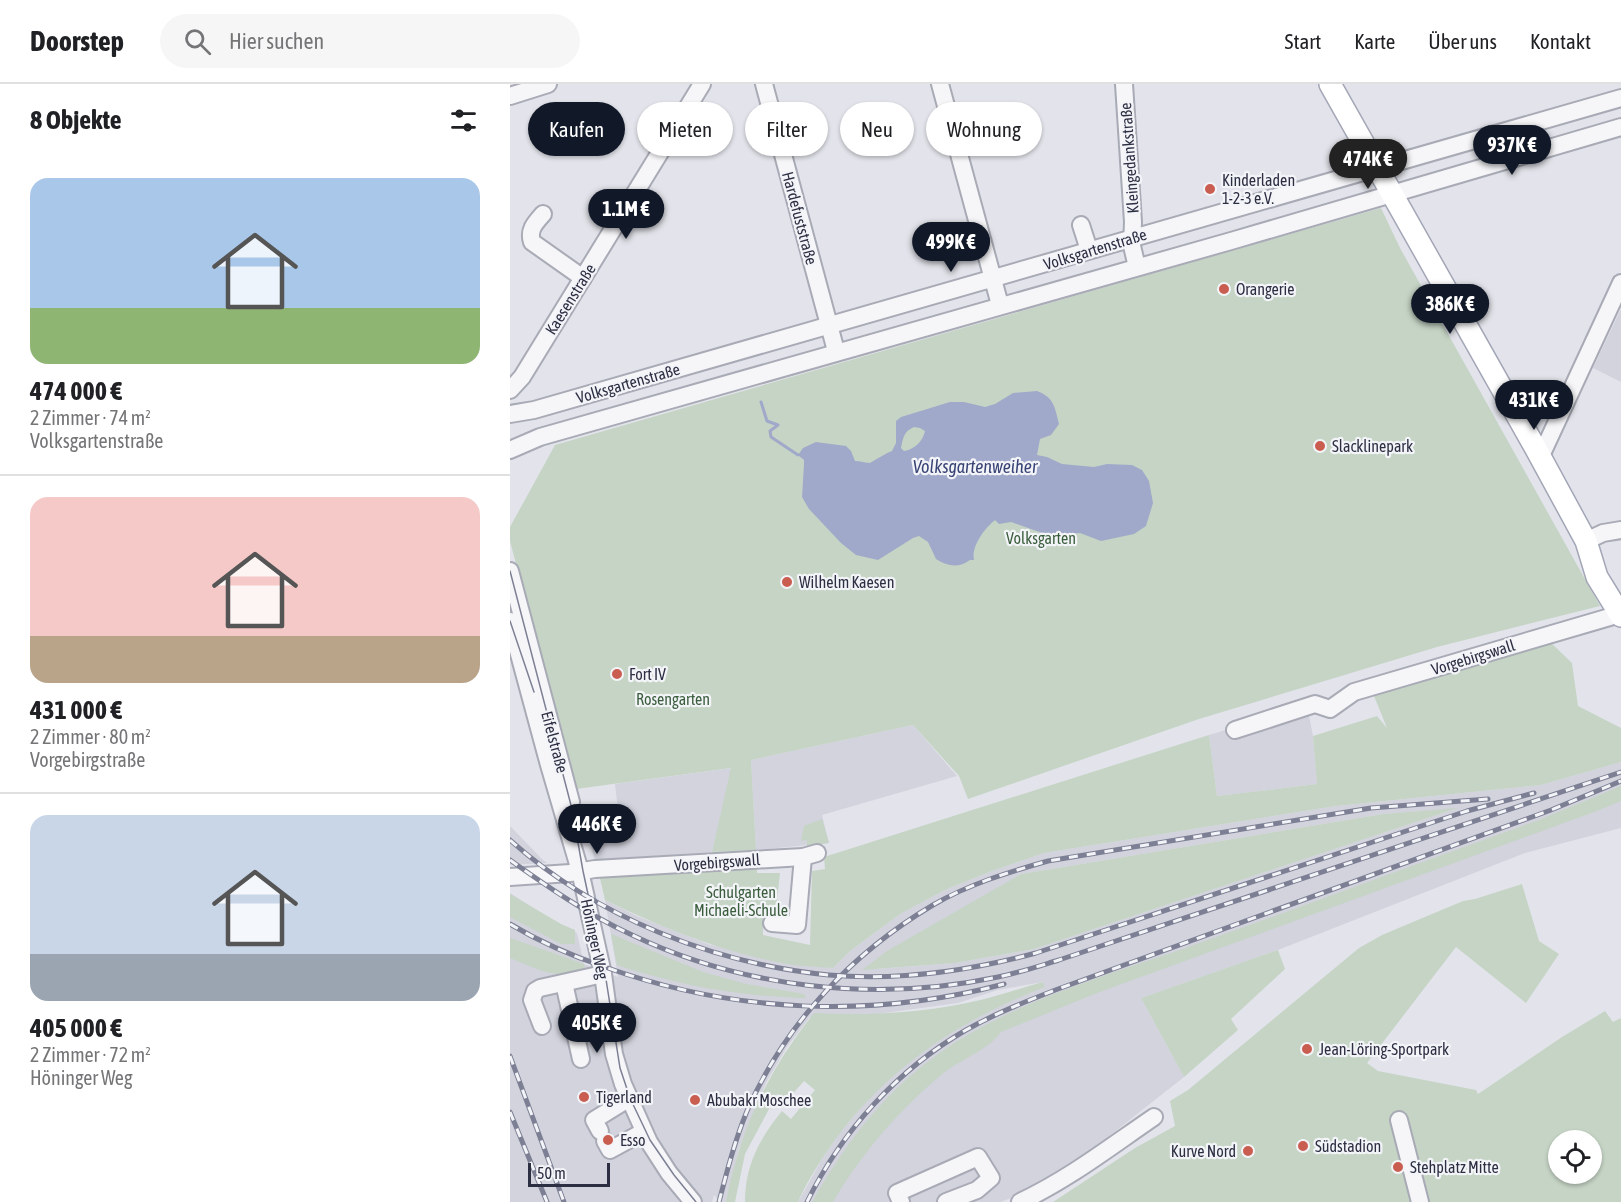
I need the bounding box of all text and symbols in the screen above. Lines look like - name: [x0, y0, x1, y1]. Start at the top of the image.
- search box: [160, 14, 580, 68]
- text: Doorstep: [30, 25, 124, 57]
- icon: search: [181, 25, 214, 58]
- text: Hier suchen: [229, 28, 324, 54]
- text: Start: [1285, 29, 1321, 53]
- text: Karte: [1354, 29, 1395, 53]
- text: Über uns: [1428, 29, 1497, 53]
- text: Kontakt: [1530, 29, 1591, 53]
- chip: Kaufen: [528, 102, 625, 156]
- chip: Mieten: [637, 102, 733, 156]
- chip: Filter: [745, 102, 828, 156]
- chip: Neu: [840, 102, 914, 156]
- chip: Wohnung: [926, 102, 1042, 156]
- street label: Kleingedankstraße: [1116, 102, 1143, 214]
- icon: filters: [447, 104, 480, 137]
- text: 8 Objekte: [30, 105, 122, 135]
- pin: 937K €: [1463, 125, 1561, 176]
- text: 937K €: [1487, 133, 1537, 156]
- pin: 474K €: [1319, 139, 1417, 190]
- text: 474K €: [1343, 147, 1393, 170]
- street label: Hardefuststraße: [779, 170, 821, 266]
- place label: Kinderladen 1-2-3 e.V.: [1222, 171, 1295, 207]
- marker: Kinderladen 1-2-3 e.V.: [1203, 182, 1217, 196]
- pin: 1.1M €: [577, 189, 675, 240]
- text: 1.1M €: [602, 197, 650, 220]
- icon: home: [201, 217, 309, 325]
- pin: 499K €: [902, 222, 1000, 273]
- street label: Volksgartenstraße: [1041, 225, 1149, 274]
- text: 499K €: [926, 230, 976, 253]
- street label: Kaesenstraße: [541, 260, 599, 338]
- place label: Orangerie: [1236, 280, 1294, 299]
- marker: Orangerie: [1217, 282, 1231, 296]
- pin: 386K €: [1401, 284, 1499, 335]
- text: 386K €: [1425, 292, 1475, 315]
- street label: Volksgartenstraße: [574, 360, 682, 407]
- text: 474 000 €: [30, 376, 122, 406]
- pin: 431K €: [1485, 380, 1583, 431]
- text: 431K €: [1509, 388, 1559, 411]
- text: 2 Zimmer · 74 m²: [30, 406, 151, 429]
- text: Volksgartenstraße: [30, 429, 163, 452]
- place label: Slacklinepark: [1332, 437, 1413, 456]
- marker: Slacklinepark: [1313, 439, 1327, 453]
- water label: Volksgartenweiher: [913, 456, 1038, 477]
- park label: Volksgarten: [1006, 529, 1076, 548]
- icon: home: [201, 536, 309, 644]
- place label: Wilhelm Kaesen: [799, 573, 894, 591]
- marker: Wilhelm Kaesen: [780, 575, 794, 589]
- street label: Vorgebirgswall: [1429, 636, 1518, 679]
- place label: Fort IV: [629, 665, 666, 683]
- marker: Fort IV: [610, 667, 624, 681]
- park label: Rosengarten: [636, 690, 710, 709]
- text: 431 000 €: [30, 695, 122, 725]
- street label: Eifelstraße: [538, 709, 572, 775]
- text: 2 Zimmer · 80 m²: [30, 725, 151, 748]
- text: Vorgebirgstraße: [30, 748, 145, 771]
- pin: 446K €: [548, 804, 646, 855]
- text: 446K €: [572, 812, 622, 835]
- street label: Vorgebirgswall: [673, 850, 761, 875]
- icon: home: [201, 854, 309, 962]
- park label: Schulgarten Michaeli-Schule: [694, 883, 788, 919]
- street label: Höninger Weg: [577, 897, 612, 981]
- pin: 405K €: [548, 1003, 646, 1054]
- text: 405K €: [572, 1011, 622, 1034]
- text: 405 000 €: [30, 1013, 122, 1043]
- place label: Jean-Löring-Sportpark: [1319, 1040, 1449, 1059]
- marker: Jean-Löring-Sportpark: [1300, 1042, 1314, 1056]
- text: 2 Zimmer · 72 m²: [30, 1043, 151, 1066]
- text: Höninger Weg: [30, 1066, 133, 1089]
- place label: Tigerland: [596, 1088, 652, 1107]
- marker: Tigerland: [577, 1090, 591, 1104]
- place label: Abubakr Moschee: [707, 1091, 811, 1109]
- marker: Abubakr Moschee: [688, 1093, 702, 1107]
- map controls: [1548, 1130, 1602, 1184]
- button: locate: [1548, 1130, 1602, 1184]
- place label: Esso: [620, 1131, 646, 1149]
- marker: Esso: [601, 1133, 615, 1147]
- place label: Südstadion: [1315, 1137, 1381, 1155]
- marker: Südstadion: [1296, 1139, 1310, 1153]
- place label: Kurve Nord: [1171, 1142, 1236, 1160]
- marker: Kurve Nord: [1241, 1144, 1255, 1158]
- place label: Stehplatz Mitte: [1410, 1158, 1499, 1177]
- scale bar: [528, 1160, 610, 1188]
- marker: Stehplatz Mitte: [1391, 1160, 1405, 1174]
- text: 50 m: [537, 1164, 566, 1182]

